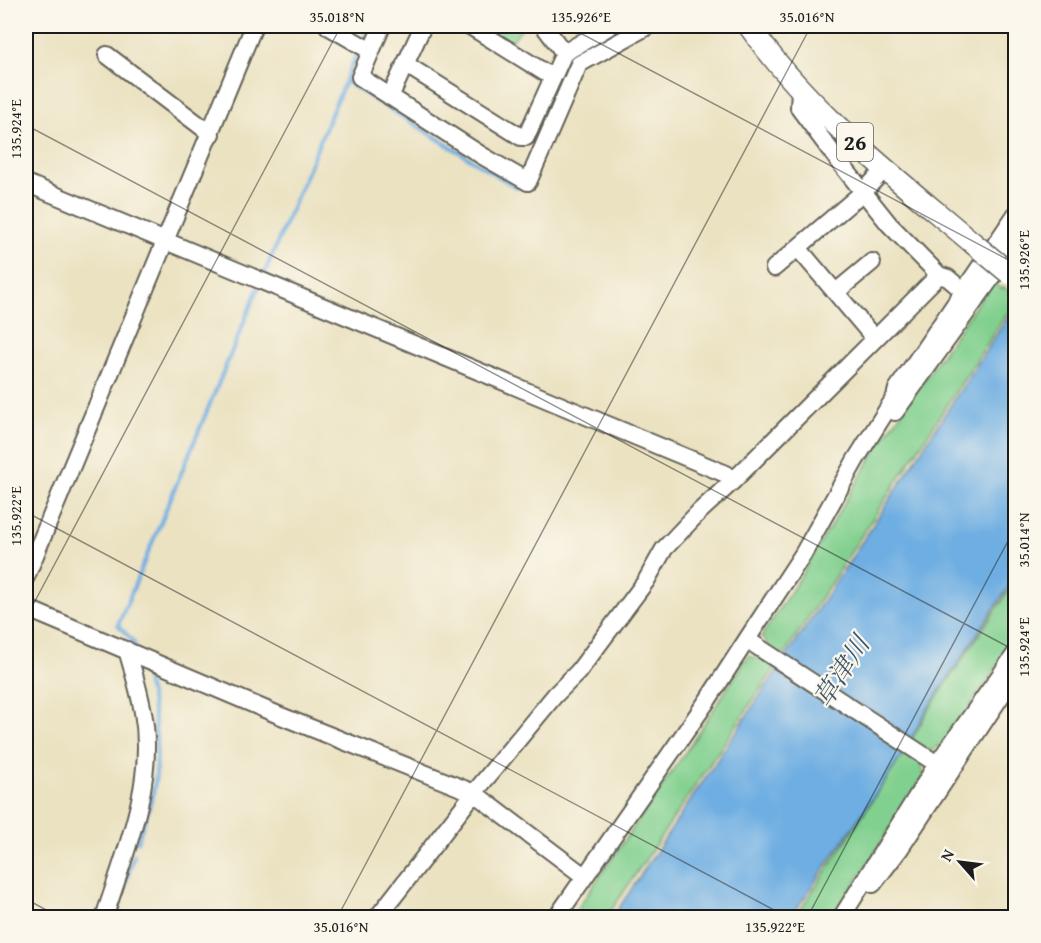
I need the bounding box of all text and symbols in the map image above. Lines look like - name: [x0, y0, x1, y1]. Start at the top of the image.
- text: 35.018°N: [310, 6, 365, 27]
- text: 135.926°E: [551, 6, 611, 27]
- text: 35.016°N: [780, 6, 835, 27]
- text: 135.924°E: [5, 99, 26, 159]
- road number: 26: [837, 123, 873, 161]
- text: 135.926°E: [1013, 230, 1034, 290]
- text: 135.922°E: [5, 486, 26, 546]
- text: 35.014°N: [1013, 512, 1034, 567]
- text: 135.924°E: [1013, 617, 1034, 677]
- water label: 草津川: [803, 625, 880, 714]
- north arrow: [930, 832, 990, 892]
- text: N: [934, 844, 960, 865]
- text: 35.016°N: [314, 916, 369, 937]
- text: 135.922°E: [745, 916, 805, 937]

